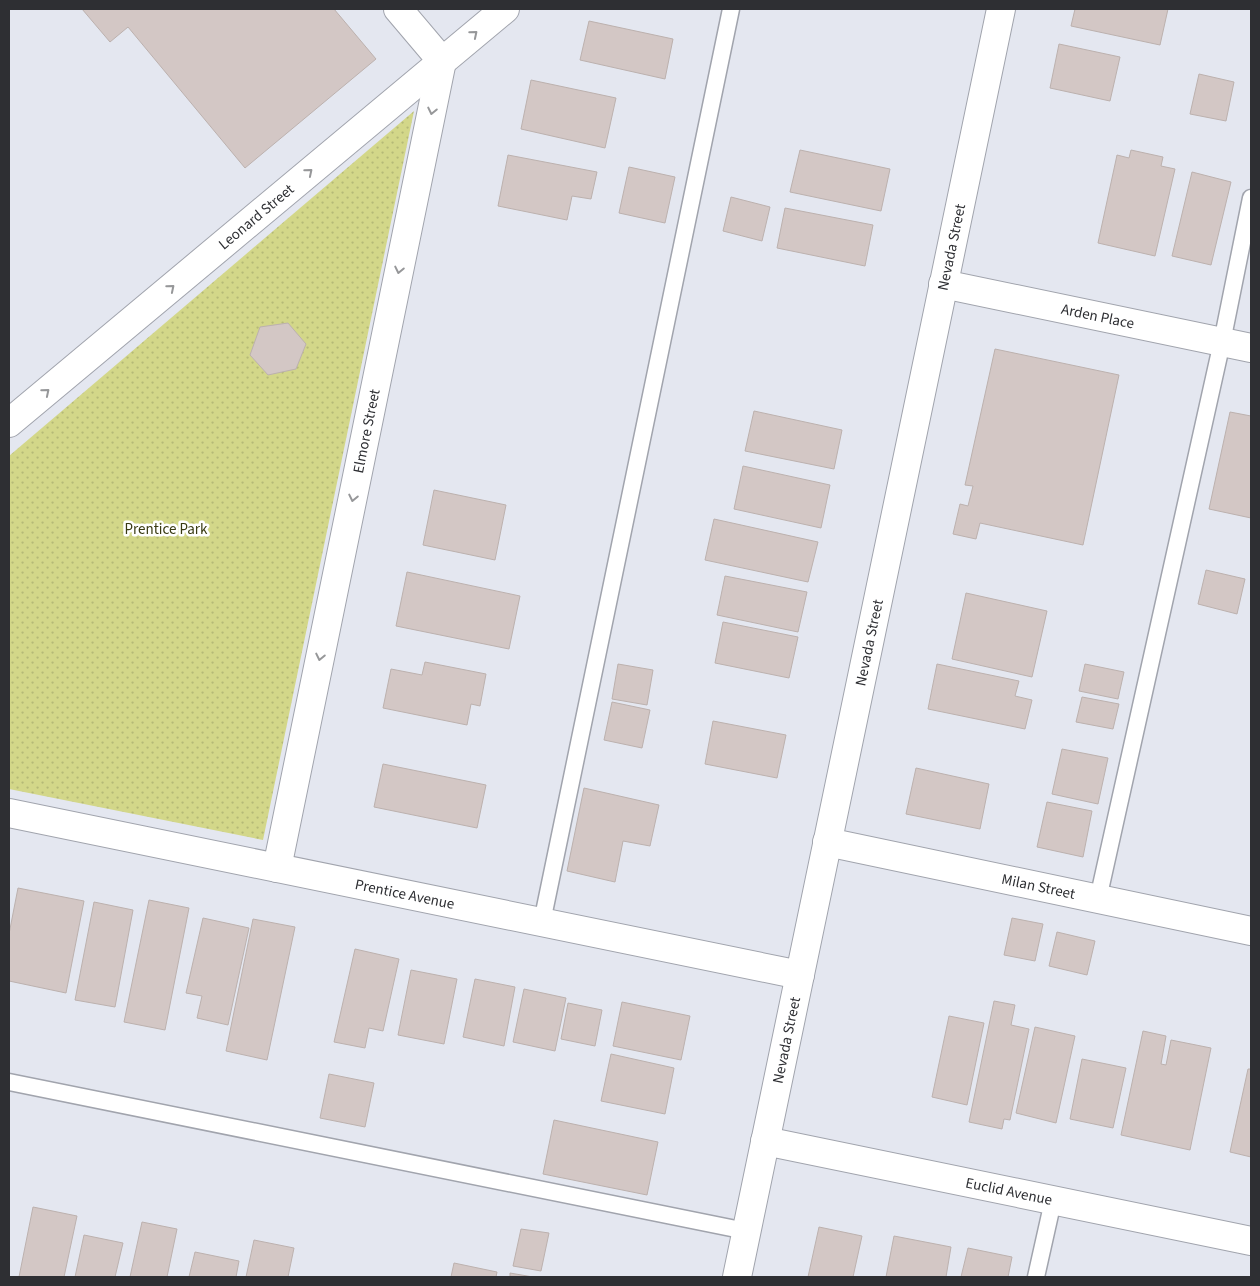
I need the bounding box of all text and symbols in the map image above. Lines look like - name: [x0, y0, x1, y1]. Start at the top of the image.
- one-way arrow: [468, 32, 477, 40]
- one-way arrow: [427, 106, 437, 115]
- one-way arrow: [303, 169, 312, 178]
- street label: Leonard Street: [214, 179, 299, 255]
- street label: Nevada Street: [933, 202, 971, 292]
- one-way arrow: [394, 265, 405, 274]
- one-way arrow: [165, 285, 174, 293]
- street label: Arden Place: [1059, 299, 1136, 334]
- street label: Elmore Street: [348, 387, 386, 475]
- one-way arrow: [40, 389, 49, 397]
- one-way arrow: [348, 493, 358, 502]
- park label: Prentice Park: [125, 519, 208, 540]
- street label: Nevada Street: [850, 597, 889, 688]
- one-way arrow: [316, 652, 326, 661]
- street label: Milan Street: [1000, 869, 1077, 905]
- street label: Prentice Avenue: [353, 874, 456, 915]
- street label: Nevada Street: [768, 995, 806, 1085]
- street label: Euclid Avenue: [964, 1173, 1054, 1211]

